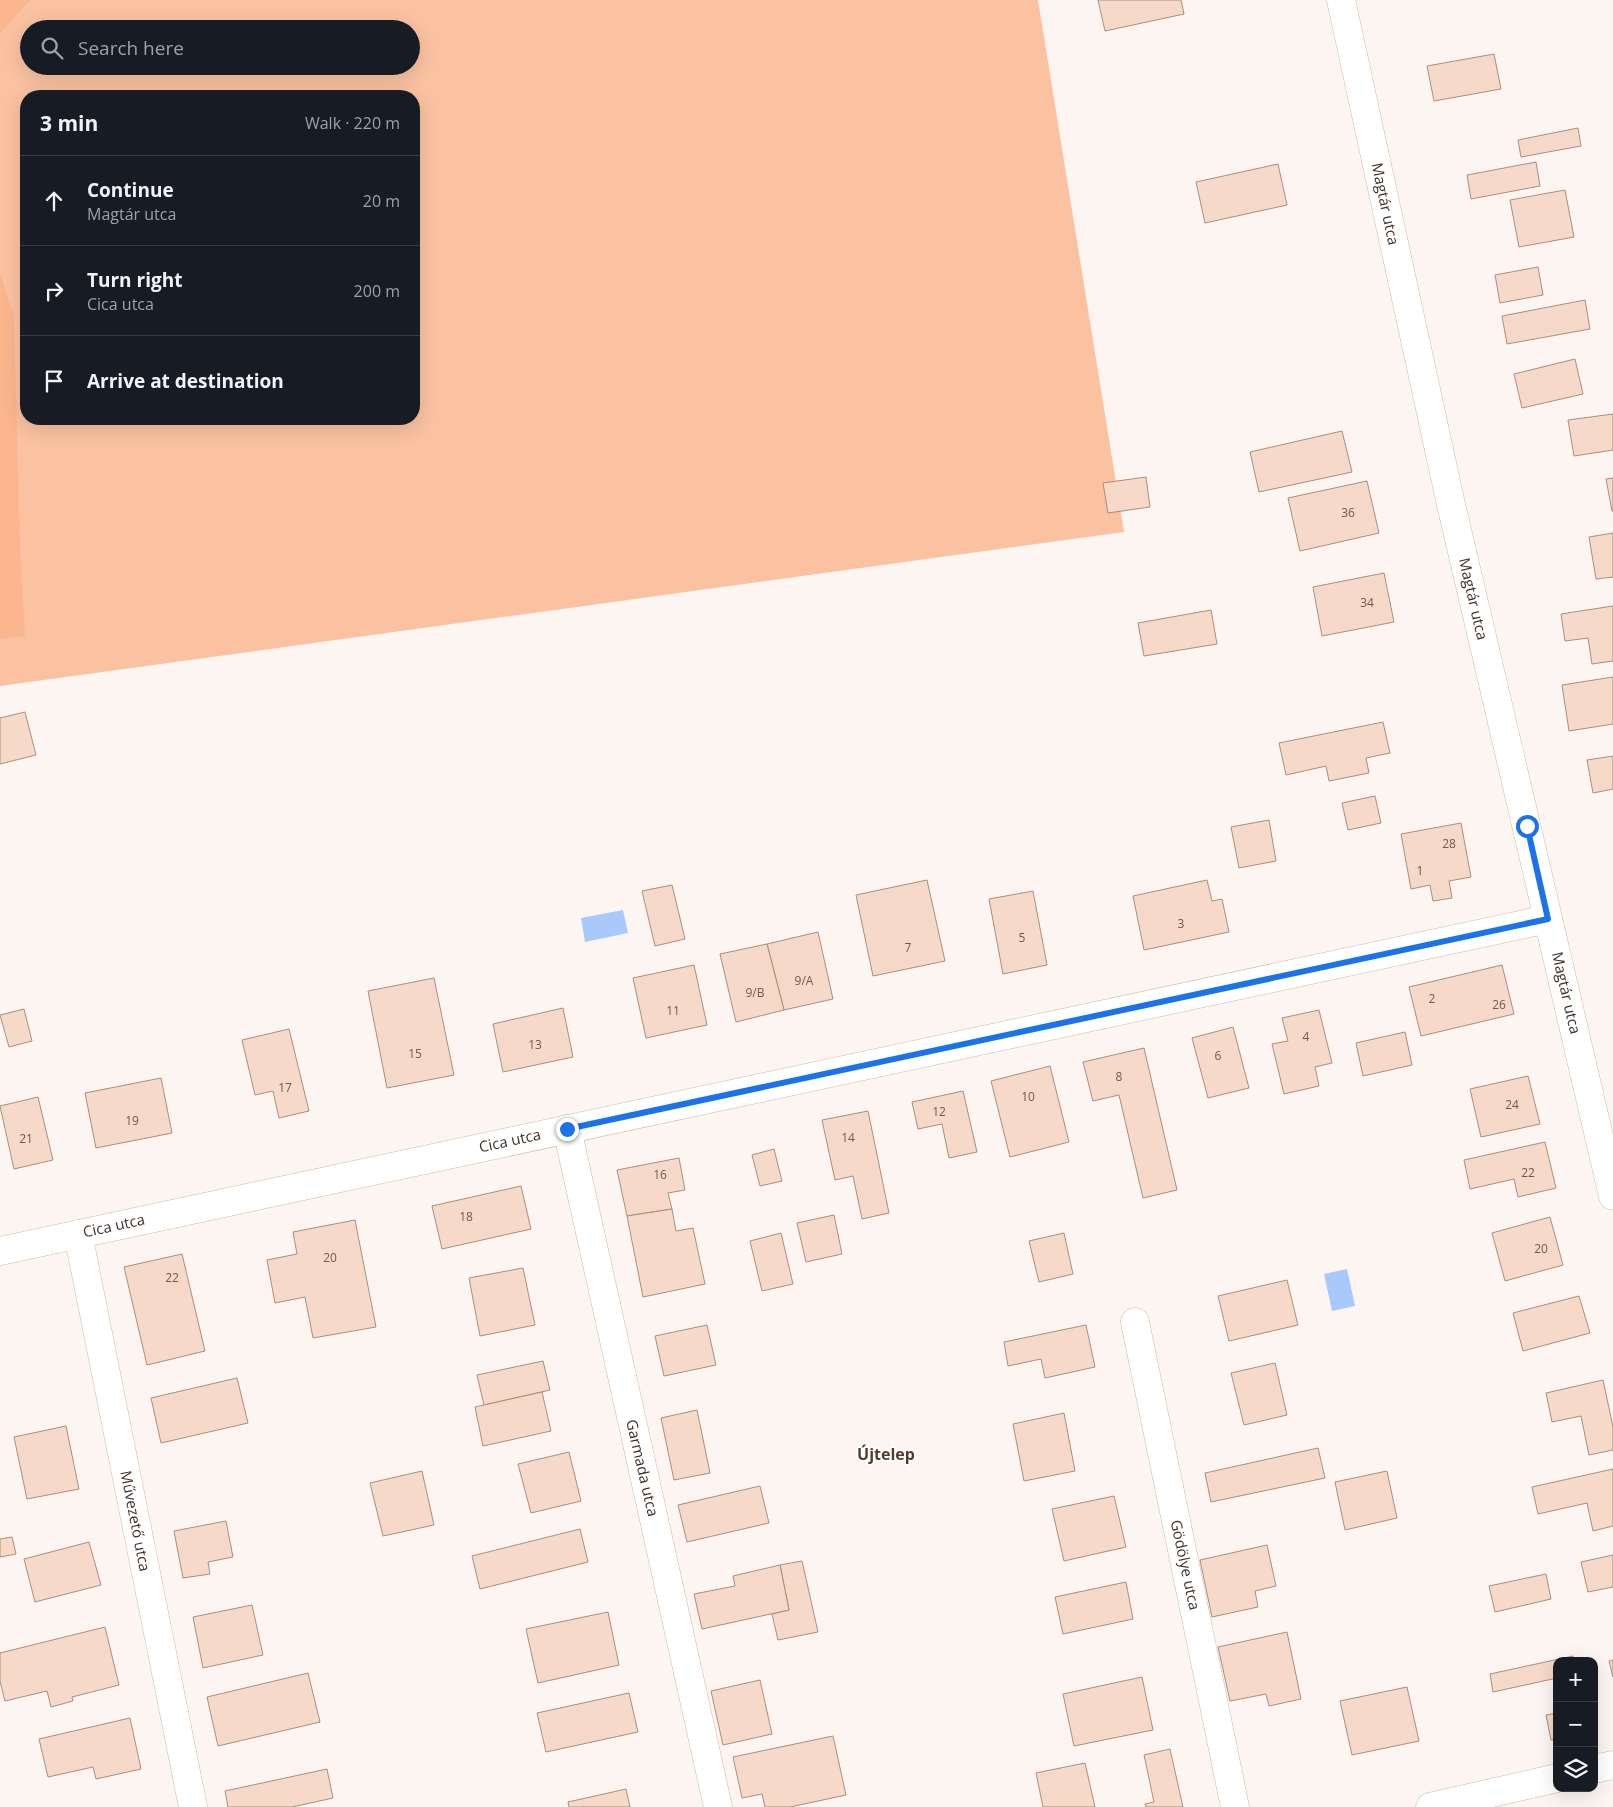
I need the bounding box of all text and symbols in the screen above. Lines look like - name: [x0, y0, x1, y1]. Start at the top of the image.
- search box: [20, 20, 420, 75]
- icon: search: [38, 34, 66, 62]
- text: Search here: [78, 35, 184, 61]
- text: 3 min: [40, 109, 98, 137]
- text: Walk · 220 m: [305, 112, 400, 134]
- street label: Magtár utca: [1367, 161, 1404, 247]
- text: Continue: [87, 177, 174, 203]
- icon: ahead: [40, 187, 68, 215]
- text: 20 m: [363, 190, 400, 212]
- text: Magtár utca: [87, 203, 176, 225]
- text: Turn right: [87, 267, 182, 293]
- icon: right: [40, 277, 68, 305]
- text: 200 m: [354, 280, 400, 302]
- text: Cica utca: [87, 293, 154, 315]
- icon: arrive: [40, 367, 68, 395]
- text: Arrive at destination: [87, 368, 284, 394]
- house number: 36: [1341, 504, 1355, 521]
- street label: Magtár utca: [1455, 556, 1493, 642]
- house number: 34: [1360, 594, 1374, 611]
- route start: [1516, 815, 1539, 838]
- house number: 28: [1442, 835, 1456, 852]
- house number: 1: [1417, 862, 1423, 879]
- house number: 3: [1178, 915, 1185, 932]
- house number: 5: [1019, 929, 1026, 946]
- house number: 7: [905, 939, 912, 956]
- street label: Magtár utca: [1548, 950, 1586, 1036]
- house number: 9/A: [795, 972, 814, 989]
- house number: 9/B: [745, 984, 765, 1001]
- house number: 2: [1429, 990, 1436, 1007]
- house number: 26: [1492, 996, 1506, 1013]
- house number: 11: [666, 1002, 680, 1019]
- house number: 4: [1303, 1028, 1310, 1045]
- house number: 13: [528, 1036, 542, 1053]
- house number: 15: [408, 1045, 422, 1062]
- house number: 6: [1215, 1047, 1222, 1064]
- house number: 8: [1116, 1068, 1123, 1085]
- house number: 17: [278, 1079, 292, 1096]
- house number: 10: [1021, 1088, 1035, 1105]
- house number: 24: [1505, 1096, 1519, 1113]
- house number: 12: [932, 1103, 946, 1120]
- house number: 19: [125, 1112, 139, 1129]
- route end: [556, 1118, 579, 1141]
- street label: Cica utca: [477, 1124, 543, 1156]
- house number: 14: [841, 1129, 855, 1146]
- house number: 21: [19, 1130, 33, 1147]
- house number: 22: [1521, 1164, 1535, 1181]
- house number: 16: [653, 1166, 667, 1183]
- house number: 18: [459, 1208, 473, 1225]
- street label: Cica utca: [81, 1209, 147, 1241]
- house number: 20: [1534, 1240, 1548, 1257]
- house number: 20: [323, 1249, 337, 1266]
- house number: 22: [165, 1269, 179, 1286]
- street label: Garmada utca: [622, 1417, 664, 1518]
- district label: Újtelep: [857, 1443, 915, 1465]
- street label: Művezető utca: [116, 1469, 156, 1573]
- street label: Gödölye utca: [1167, 1518, 1205, 1612]
- map controls: [1553, 1657, 1598, 1792]
- button: +: [1553, 1657, 1598, 1702]
- button: −: [1553, 1702, 1598, 1747]
- button: layers: [1553, 1747, 1598, 1792]

